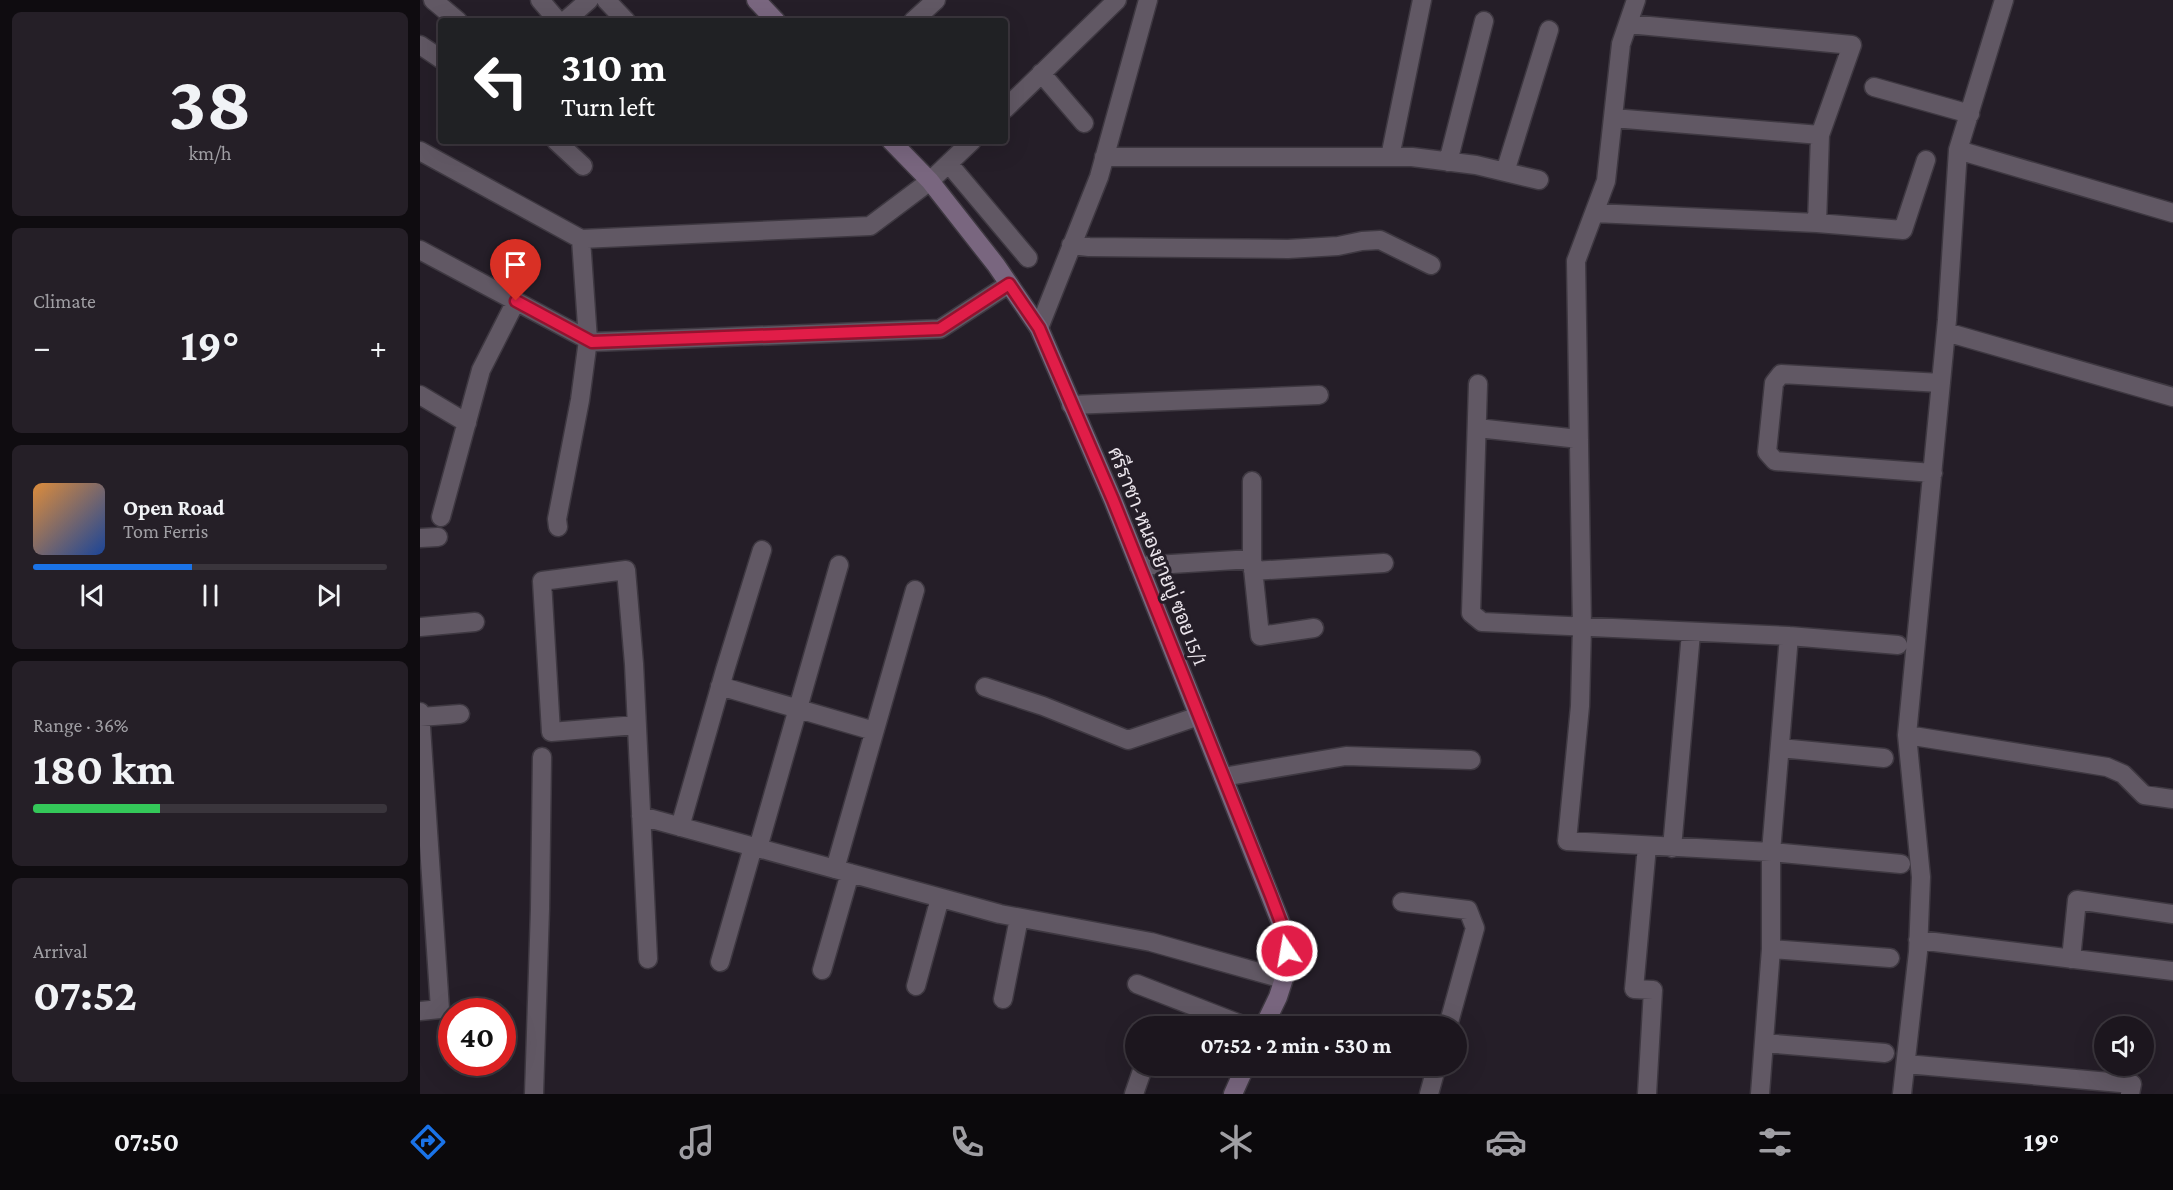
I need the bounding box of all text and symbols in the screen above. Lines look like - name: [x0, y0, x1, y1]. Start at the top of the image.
- icon: left: [462, 42, 540, 120]
- text: 310 m: [561, 43, 666, 90]
- text: 38: [168, 59, 252, 146]
- text: Turn left: [561, 92, 655, 122]
- text: km/h: [188, 142, 232, 164]
- pin: [490, 239, 541, 301]
- icon: arrive: [499, 248, 532, 281]
- text: Climate: [33, 290, 96, 312]
- text: 19°: [181, 320, 239, 370]
- text: −: [33, 328, 50, 365]
- text: +: [370, 328, 387, 365]
- street label: ศรีราชา-หนองยายบู่ ซอย 15/1: [1100, 443, 1214, 670]
- text: Open Road: [123, 495, 225, 520]
- text: Tom Ferris: [123, 520, 208, 542]
- icon: previous: [76, 579, 109, 612]
- icon: pause: [194, 579, 227, 612]
- icon: next: [312, 579, 345, 612]
- text: Range · 36%: [33, 714, 129, 736]
- text: 180 km: [33, 744, 175, 794]
- position arrow: [1255, 919, 1319, 983]
- text: Arrival: [33, 940, 87, 962]
- text: 07:52: [33, 970, 137, 1020]
- speed limit sign: 40: [438, 998, 516, 1076]
- map controls: [2094, 1016, 2154, 1076]
- button: sound: [2094, 1016, 2154, 1076]
- text: 07:52 · 2 min · 530 m: [1201, 1033, 1391, 1058]
- icon: directions: [407, 1121, 449, 1163]
- icon: music: [676, 1121, 718, 1163]
- icon: phone: [946, 1121, 988, 1163]
- icon: climate: [1215, 1121, 1257, 1163]
- icon: car: [1485, 1121, 1527, 1163]
- icon: filters: [1754, 1121, 1796, 1163]
- text: 07:50: [114, 1127, 179, 1157]
- text: 19°: [2024, 1127, 2059, 1157]

